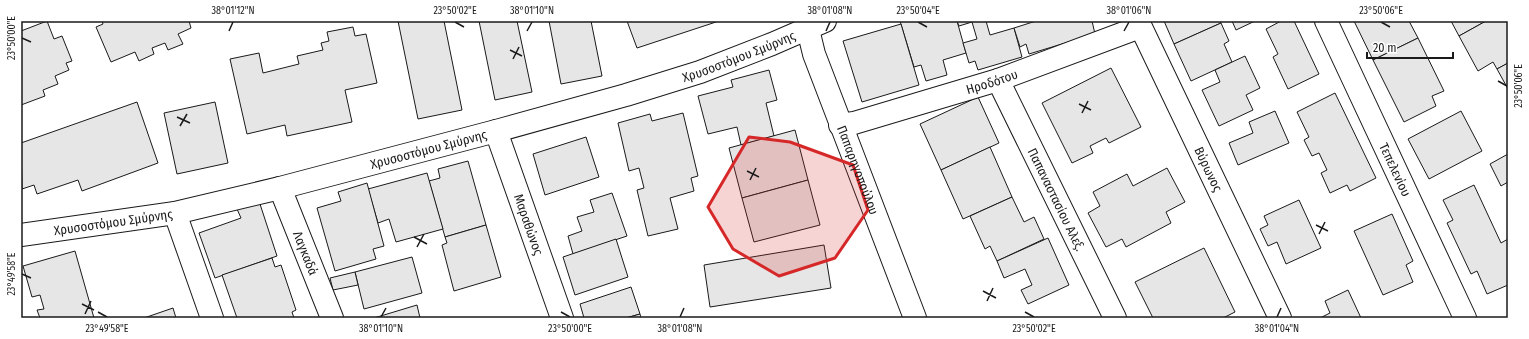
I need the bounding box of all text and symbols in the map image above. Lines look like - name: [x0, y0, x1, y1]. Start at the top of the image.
- text: 38°01'12"N: [211, 5, 255, 17]
- text: 23°50'02"E: [433, 5, 477, 17]
- text: 38°01'10"N: [510, 5, 554, 17]
- text: 38°01'08"N: [808, 5, 852, 17]
- text: 23°50'04"E: [896, 5, 940, 17]
- text: 38°01'06"N: [1107, 5, 1151, 17]
- text: 23°50'06"E: [1359, 5, 1403, 17]
- text: 23°50'00"E: [6, 16, 18, 60]
- street label: Χρυσοστόμου Σμύρνης: [680, 27, 798, 85]
- scale bar: [1367, 34, 1453, 60]
- text: 20 m: [1373, 41, 1397, 55]
- text: 23°50'06"E: [1513, 64, 1525, 108]
- street label: Ηροδότου: [964, 66, 1020, 97]
- street label: Παπαρηγοπούλου: [835, 123, 882, 216]
- street label: Χρυσοστόμου Σμύρνης: [369, 126, 489, 171]
- street label: Τεπελενίου: [1377, 140, 1414, 199]
- street label: Βύρωνος: [1192, 144, 1226, 194]
- street label: Παπαναστασίου Αλεξ.: [1025, 146, 1088, 253]
- street label: Μαραθώνος: [511, 192, 547, 257]
- street label: Χρυσοστόμου Σμύρνης: [53, 206, 174, 238]
- street label: Λαγκαδά: [290, 229, 322, 277]
- text: 23°49'58"E: [6, 252, 18, 296]
- text: 23°49'58"E: [85, 323, 129, 335]
- text: 38°01'10"N: [359, 323, 403, 335]
- text: 23°50'00"E: [548, 323, 592, 335]
- text: 38°01'08"N: [658, 323, 702, 335]
- text: 23°50'02"E: [1012, 323, 1056, 335]
- text: 38°01'04"N: [1255, 323, 1299, 335]

